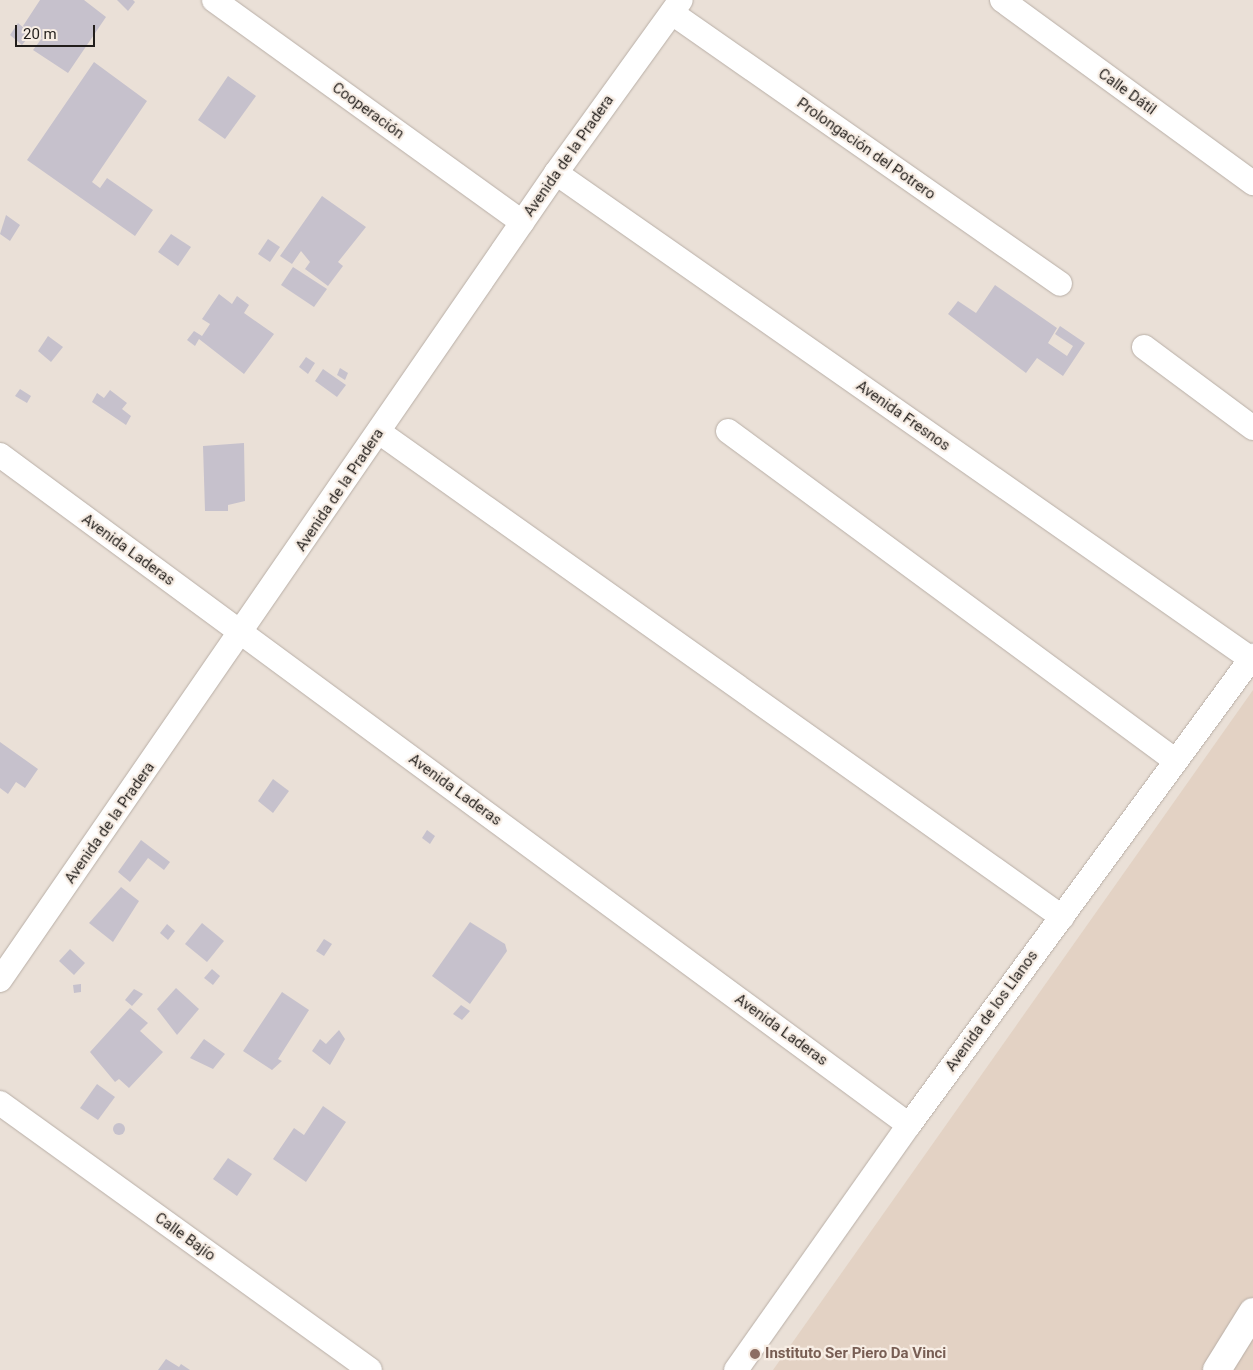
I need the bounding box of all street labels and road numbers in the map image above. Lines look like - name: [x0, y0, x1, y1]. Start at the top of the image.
- street label: Calle Dátil: [1095, 65, 1159, 119]
- street label: Cooperación: [329, 79, 407, 143]
- street label: Avenida de la Pradera: [520, 92, 618, 220]
- street label: Prolongación del Potrero: [793, 94, 939, 204]
- street label: Avenida Fresnos: [853, 377, 953, 455]
- street label: Avenida de la Pradera: [292, 425, 388, 555]
- street label: Avenida Laderas: [78, 510, 178, 590]
- street label: Avenida Laderas: [405, 750, 505, 830]
- street label: Avenida de la Pradera: [61, 759, 159, 887]
- street label: Avenida de los Llanos: [942, 947, 1042, 1075]
- street label: Avenida Laderas: [731, 990, 831, 1070]
- street label: Calle Bajío: [151, 1209, 219, 1265]

